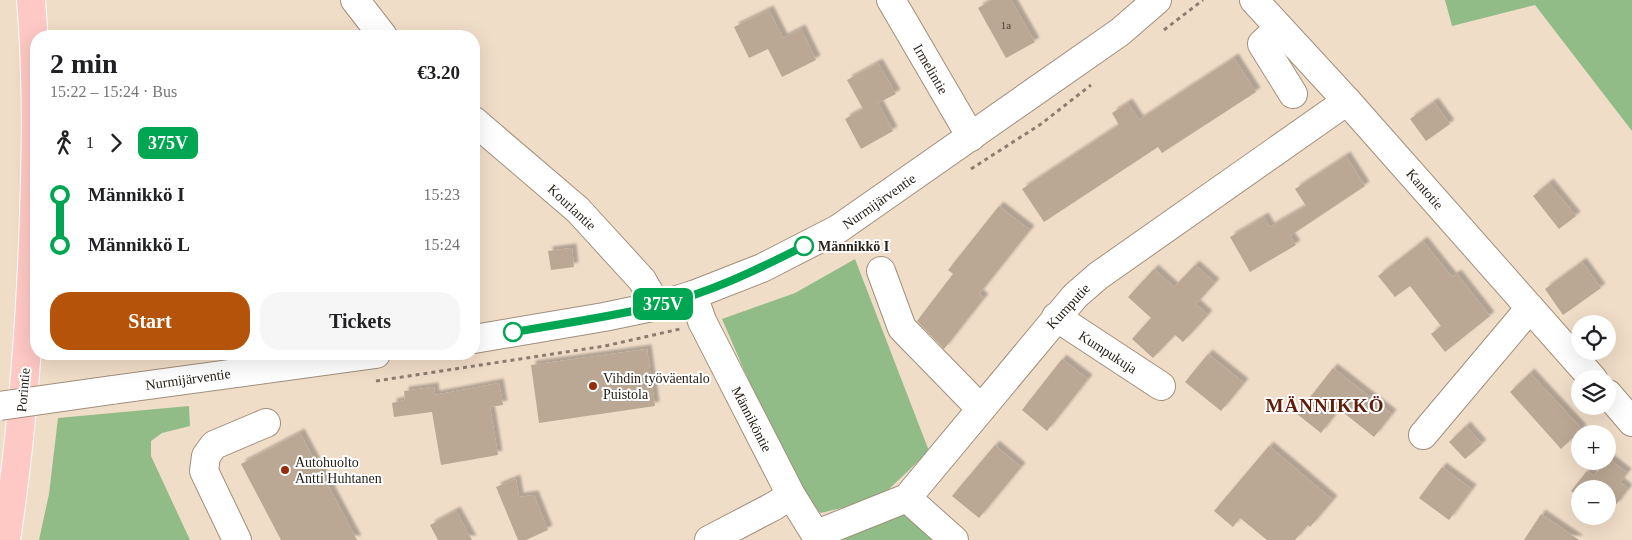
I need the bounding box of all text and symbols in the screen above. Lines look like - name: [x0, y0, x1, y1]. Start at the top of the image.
- house number: 1a: [1001, 19, 1011, 31]
- street label: Irmelintie: [910, 42, 951, 97]
- text: 2 min: [50, 48, 118, 79]
- text: €3.20: [417, 62, 460, 83]
- text: 15:22 – 15:24 · Bus: [50, 83, 177, 100]
- icon: walk: [50, 129, 78, 157]
- icon: forward: [102, 129, 130, 157]
- text: 375V: [148, 133, 188, 153]
- text: 1: [86, 134, 94, 151]
- street label: Kantotie: [1403, 166, 1446, 212]
- street label: Nurmijärventie: [840, 171, 919, 232]
- street label: Kourlantie: [545, 181, 599, 233]
- text: Männikkö I: [88, 184, 185, 205]
- text: 15:23: [424, 186, 460, 203]
- text: Männikkö L: [88, 234, 190, 255]
- text: 15:24: [424, 236, 460, 253]
- marker: Männikkö I: [794, 236, 814, 256]
- place label: Männikkö I: [818, 239, 889, 254]
- street label: Kumputie: [1044, 281, 1093, 332]
- line badge: 375V: [628, 288, 698, 320]
- button: Start: [50, 292, 250, 350]
- button: Tickets: [260, 292, 460, 350]
- text: 375V: [643, 294, 683, 314]
- map controls: [1571, 315, 1616, 525]
- button: locate: [1571, 315, 1616, 360]
- unlabelled marker: [503, 322, 523, 342]
- street label: Kumpukuja: [1076, 328, 1140, 377]
- street label: Nurmijärventie: [145, 366, 231, 393]
- street label: Porintie: [14, 367, 33, 413]
- button: layers: [1571, 370, 1616, 415]
- place label: Vihdin työväentalo Puistola: [603, 371, 710, 402]
- marker: Vihdin työväentalo Puistola: [587, 380, 599, 392]
- street label: Männiköntie: [729, 384, 774, 455]
- district label: MÄNNIKKÖ: [1266, 395, 1384, 416]
- button: +: [1571, 425, 1616, 470]
- place label: Autohuolto Antti Huhtanen: [295, 455, 382, 486]
- marker: Autohuolto Antti Huhtanen: [279, 464, 291, 476]
- button: −: [1571, 480, 1616, 525]

